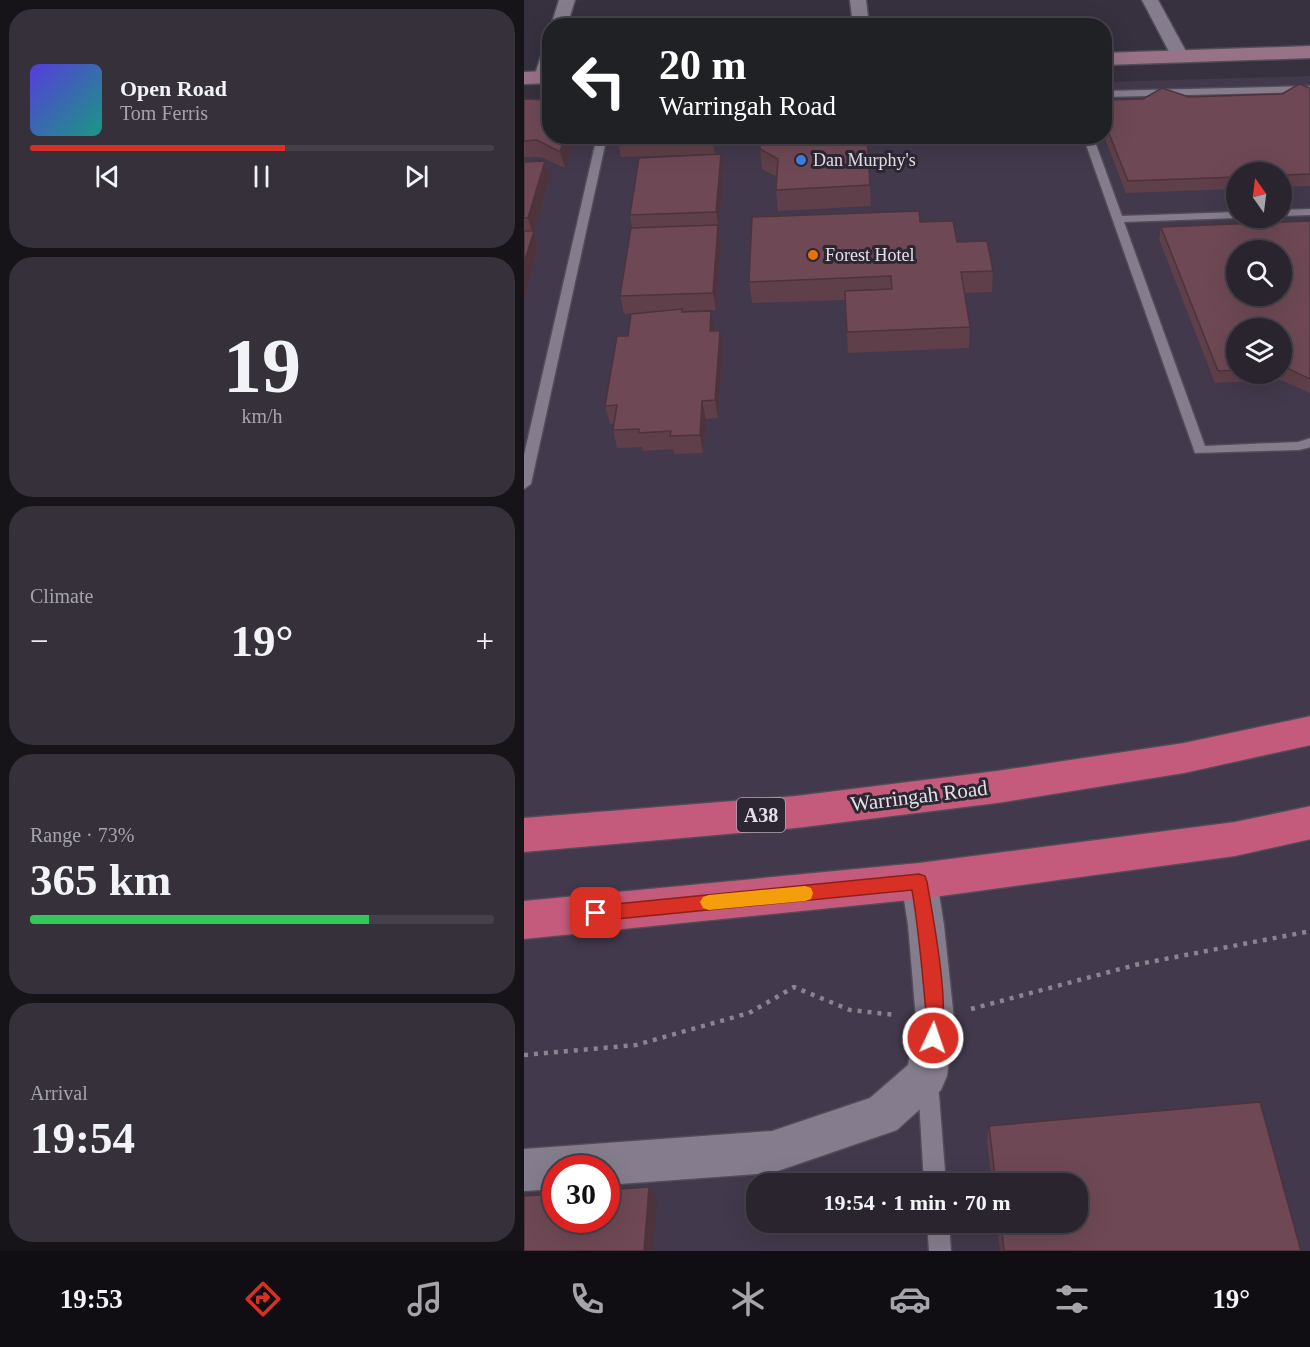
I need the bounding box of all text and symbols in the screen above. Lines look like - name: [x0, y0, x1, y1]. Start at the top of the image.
- icon: left: [560, 42, 638, 120]
- text: 20 m: [659, 42, 747, 88]
- text: Open Road: [120, 76, 227, 101]
- text: Warringah Road: [659, 91, 836, 121]
- text: Tom Ferris: [120, 102, 208, 124]
- place label: Dan Murphy's: [813, 150, 916, 170]
- marker: Dan Murphy's: [794, 153, 808, 167]
- icon: previous: [91, 160, 124, 193]
- icon: pause: [245, 160, 278, 193]
- icon: next: [400, 160, 433, 193]
- north arrow: [1226, 162, 1292, 228]
- map controls: [1226, 162, 1292, 384]
- button: search: [1226, 240, 1292, 306]
- place label: Forest Hotel: [825, 245, 915, 265]
- marker: Forest Hotel: [806, 248, 820, 262]
- button: layers: [1226, 318, 1292, 384]
- text: 19: [223, 322, 301, 409]
- text: km/h: [241, 405, 283, 427]
- text: Climate: [30, 585, 93, 607]
- text: 19°: [231, 616, 294, 666]
- text: −: [30, 623, 49, 659]
- text: +: [475, 623, 494, 659]
- street label: Warringah Road: [849, 776, 989, 816]
- road number: A38: [737, 798, 785, 832]
- text: Range · 73%: [30, 824, 134, 846]
- text: 365 km: [30, 855, 171, 905]
- pin: [570, 887, 621, 938]
- icon: arrive: [579, 896, 612, 929]
- position arrow: [901, 1006, 965, 1070]
- text: Arrival: [30, 1082, 88, 1104]
- text: 19:54: [30, 1113, 135, 1163]
- speed limit sign: 30: [542, 1155, 620, 1233]
- text: 19:54 · 1 min · 70 m: [824, 1190, 1011, 1215]
- icon: directions: [242, 1278, 284, 1320]
- icon: music: [404, 1278, 446, 1320]
- icon: phone: [566, 1278, 608, 1320]
- icon: climate: [727, 1278, 769, 1320]
- icon: car: [889, 1278, 931, 1320]
- icon: filters: [1051, 1278, 1093, 1320]
- text: 19:53: [60, 1284, 123, 1314]
- text: 19°: [1212, 1284, 1250, 1314]

